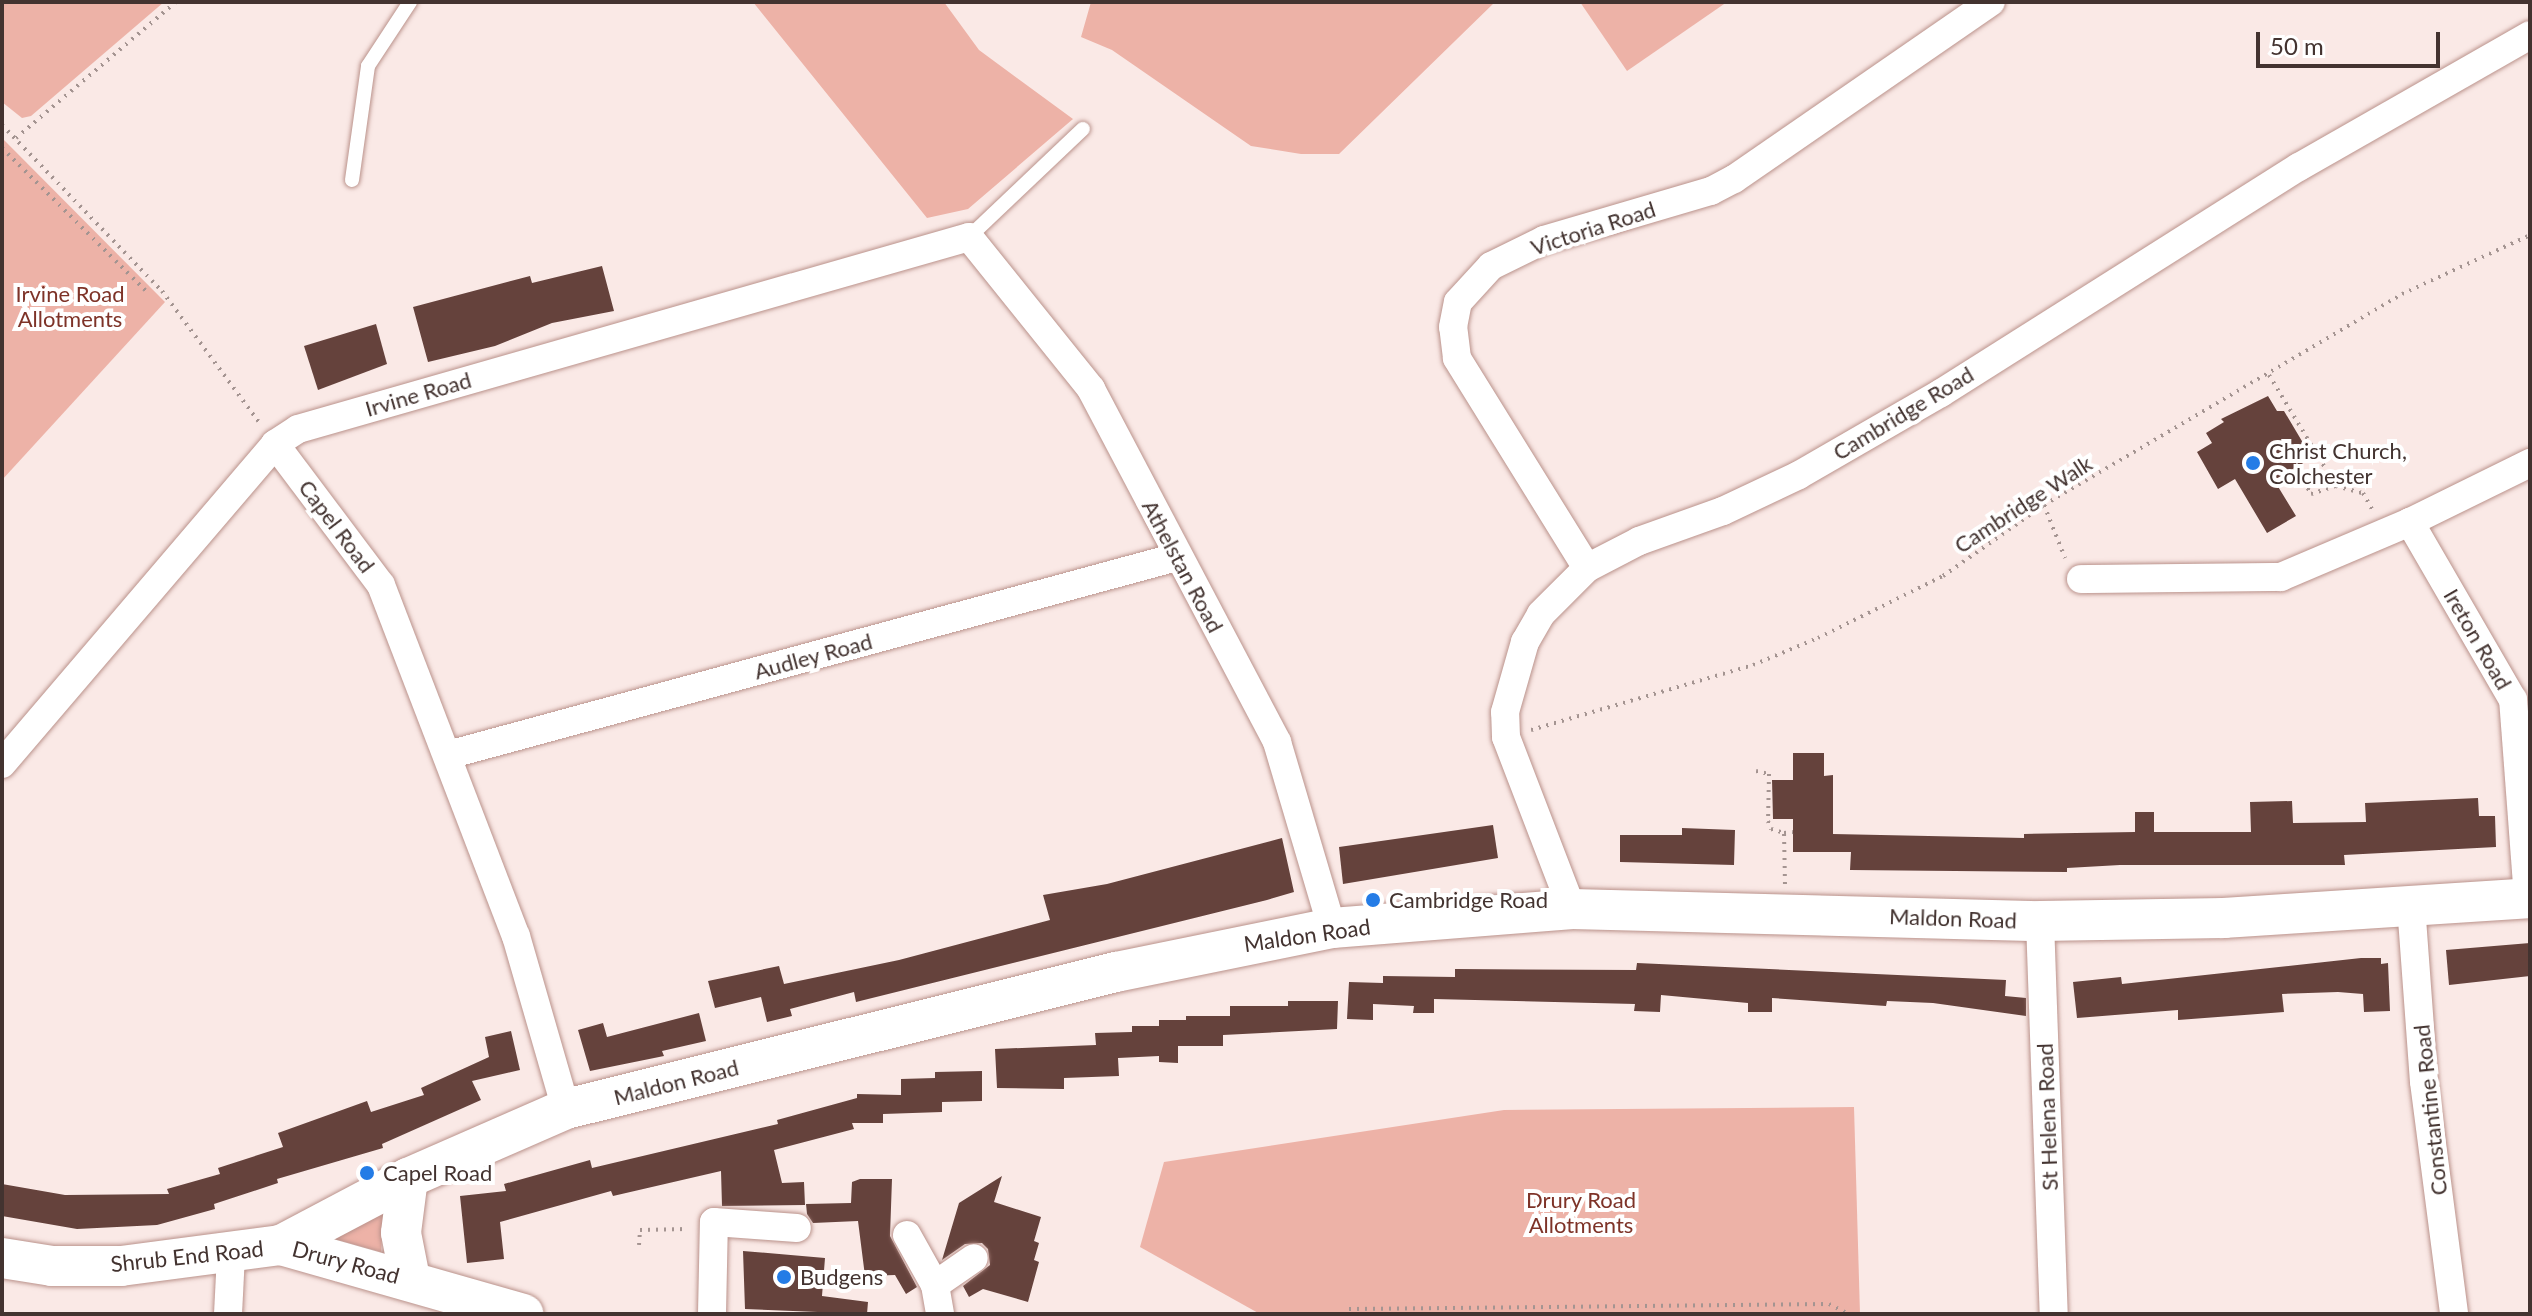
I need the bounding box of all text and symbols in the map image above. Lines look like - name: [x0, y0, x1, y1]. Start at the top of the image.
- scale bar: [2260, 16, 2444, 66]
- text: 50 m: [2270, 31, 2324, 60]
- street label: Victoria Road: [1527, 195, 1659, 261]
- park label: Irvine Road Allotments: [16, 280, 124, 332]
- street label: Cambridge Road: [1828, 361, 1978, 465]
- street label: Irvine Road: [362, 366, 474, 422]
- place label: Christ Church, Colchester: [2269, 437, 2407, 488]
- street label: Cambridge Walk: [1949, 450, 2097, 558]
- marker: Christ Church, Colchester: [2244, 454, 2262, 472]
- street label: Capel Road: [294, 474, 380, 578]
- street label: Athelstan Road: [1137, 495, 1229, 637]
- street label: Ireton Road: [2439, 584, 2517, 694]
- street label: Audley Road: [751, 628, 875, 684]
- place label: Cambridge Road: [1389, 887, 1548, 913]
- marker: Cambridge Road: [1364, 891, 1382, 909]
- street label: Maldon Road: [1889, 903, 2017, 933]
- street label: Maldon Road: [1242, 913, 1372, 957]
- street label: Constantine Road: [2408, 1023, 2452, 1197]
- street label: St Helena Road: [2031, 1043, 2063, 1191]
- street label: Maldon Road: [611, 1054, 741, 1110]
- place label: Capel Road: [383, 1160, 492, 1186]
- marker: Capel Road: [358, 1164, 376, 1182]
- park label: Drury Road Allotments: [1526, 1186, 1636, 1238]
- street label: Shrub End Road: [109, 1235, 265, 1277]
- street label: Drury Road: [289, 1235, 403, 1289]
- place label: Budgens: [800, 1264, 883, 1290]
- marker: Budgens: [775, 1268, 793, 1286]

